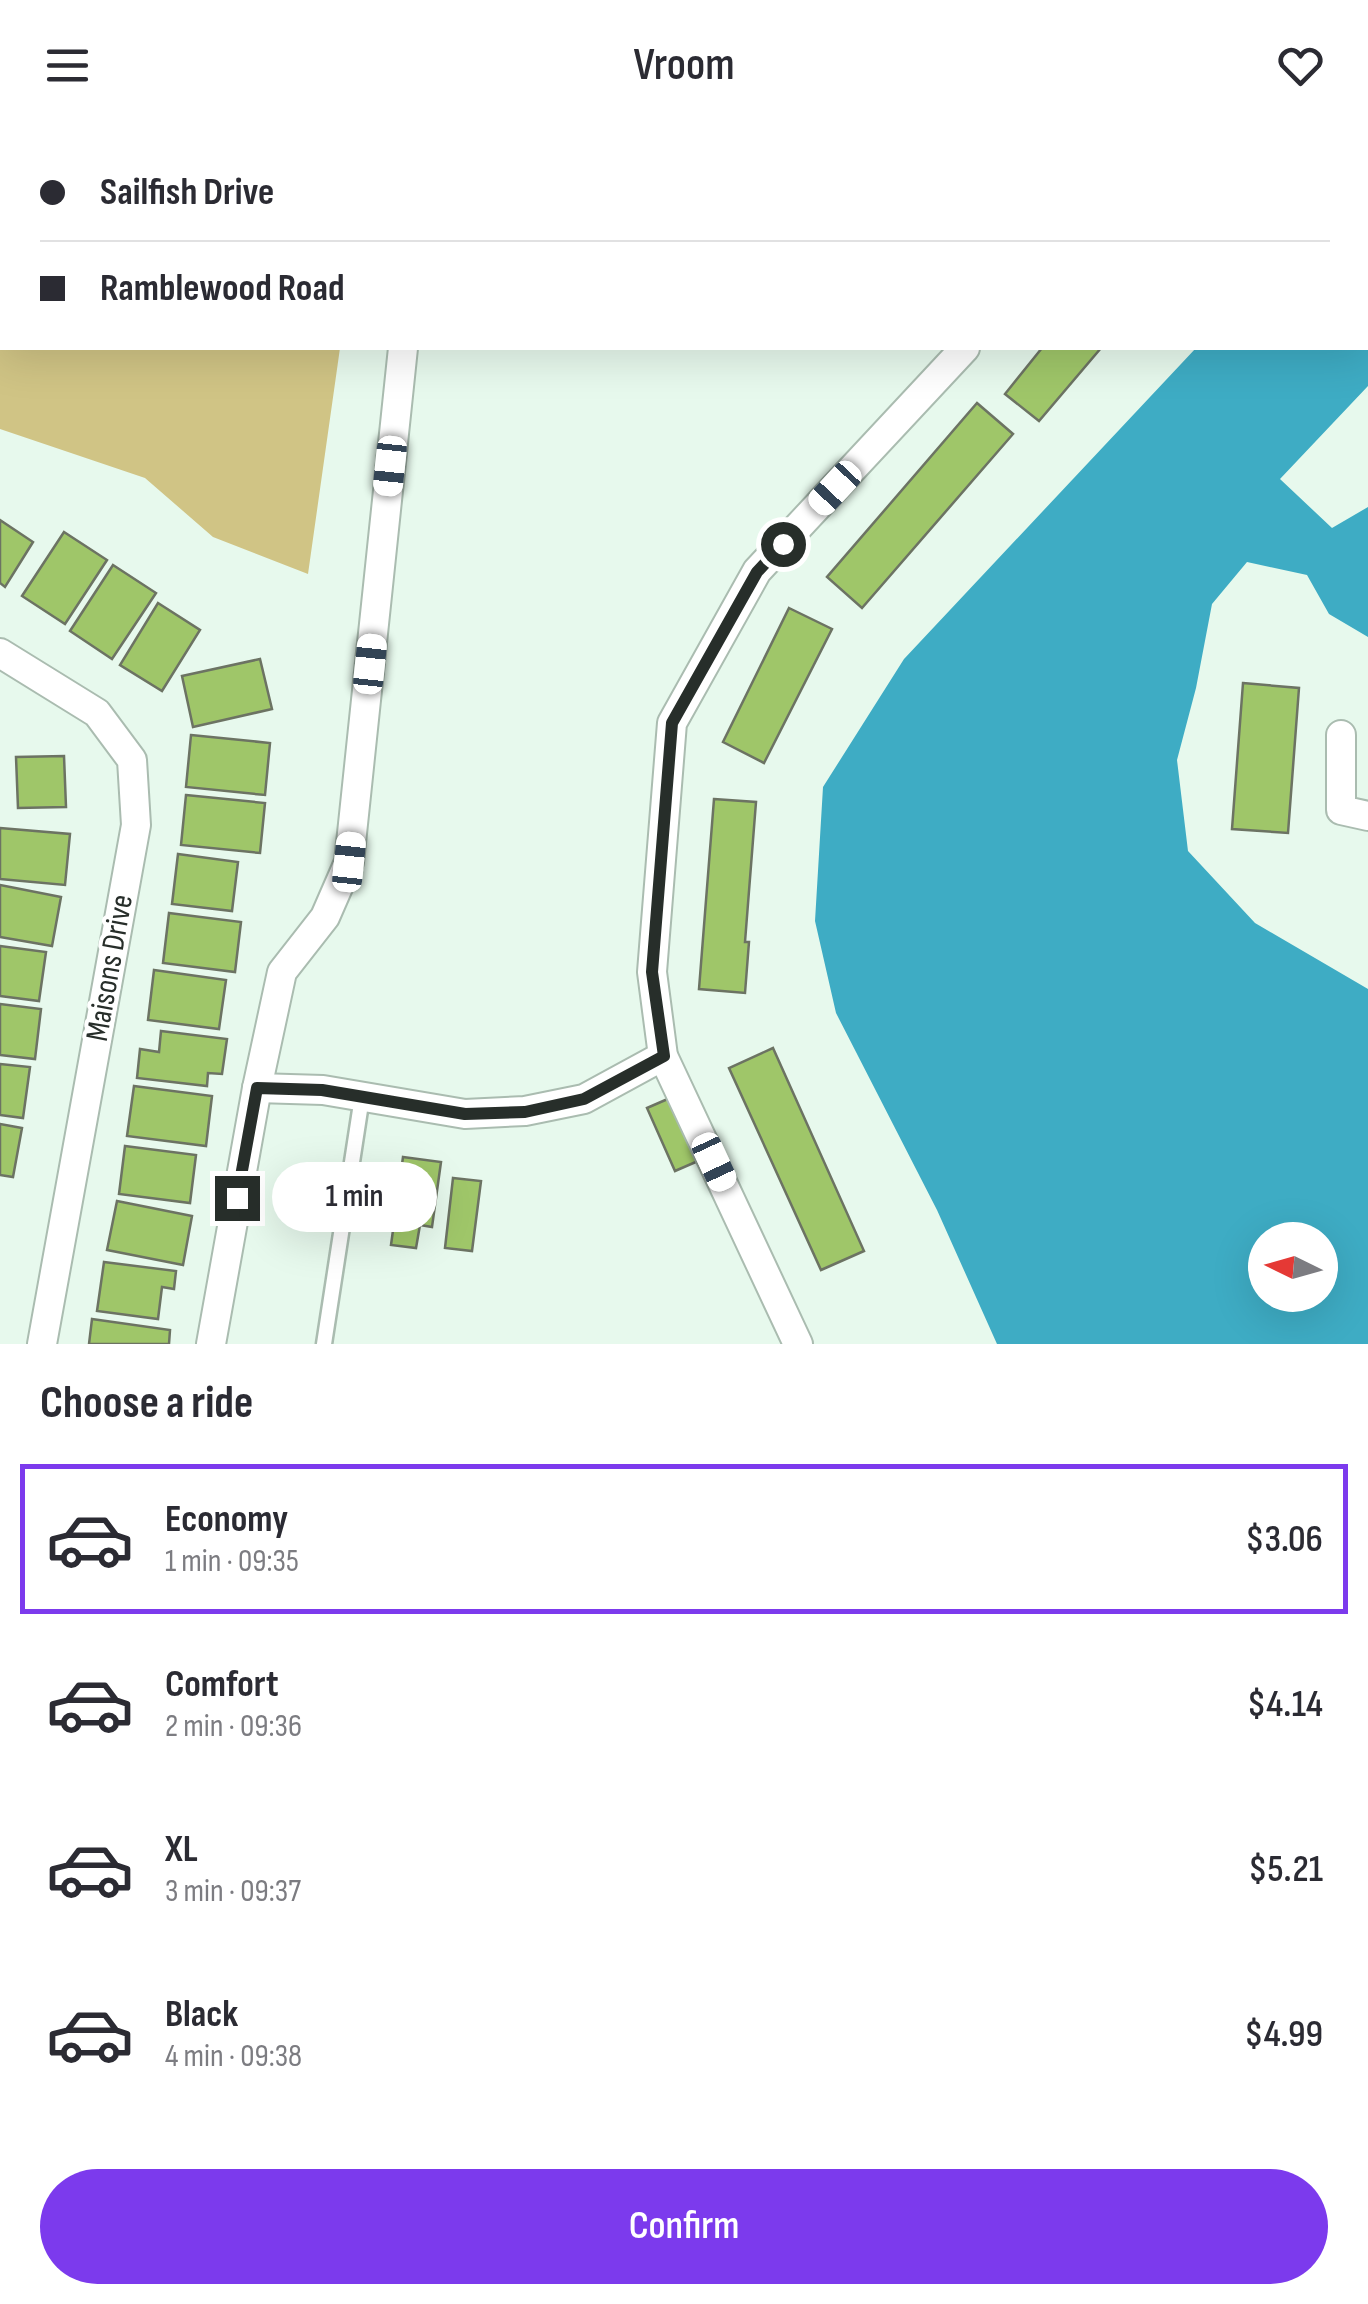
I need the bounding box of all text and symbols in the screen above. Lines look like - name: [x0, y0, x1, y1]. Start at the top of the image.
- icon: menu: [40, 38, 95, 93]
- text: Vroom: [633, 38, 735, 93]
- icon: heart: [1273, 38, 1328, 93]
- text: Sailfish Drive: [100, 170, 274, 215]
- text: Ramblewood Road: [100, 266, 345, 311]
- car: [372, 435, 408, 497]
- car: [804, 456, 866, 520]
- route start: [761, 522, 806, 567]
- car: [352, 633, 388, 695]
- car: [331, 831, 367, 893]
- street label: Maisons Drive: [78, 892, 142, 1044]
- car: [688, 1128, 740, 1196]
- callout: 1 min: [272, 1163, 437, 1233]
- route end: [215, 1176, 260, 1221]
- text: 1 min: [325, 1177, 384, 1216]
- north arrow: [1248, 1222, 1338, 1312]
- map controls: [1248, 1222, 1338, 1312]
- text: Choose a ride: [40, 1376, 253, 1431]
- icon: car: [45, 1494, 135, 1584]
- text: Economy: [165, 1497, 288, 1542]
- text: $3.06: [1245, 1517, 1323, 1562]
- text: 1 min · 09:35: [165, 1542, 299, 1581]
- icon: car: [45, 1659, 135, 1749]
- text: Comfort: [165, 1662, 279, 1707]
- text: $4.14: [1247, 1682, 1323, 1727]
- text: 2 min · 09:36: [165, 1707, 302, 1746]
- icon: car: [45, 1824, 135, 1914]
- text: XL: [165, 1827, 198, 1872]
- text: $5.21: [1248, 1847, 1323, 1892]
- text: 3 min · 09:37: [165, 1872, 301, 1911]
- icon: car: [45, 1989, 135, 2079]
- text: Black: [165, 1992, 238, 2037]
- text: $4.99: [1244, 2012, 1323, 2057]
- text: 4 min · 09:38: [165, 2037, 302, 2076]
- button: Confirm: [40, 2169, 1328, 2284]

